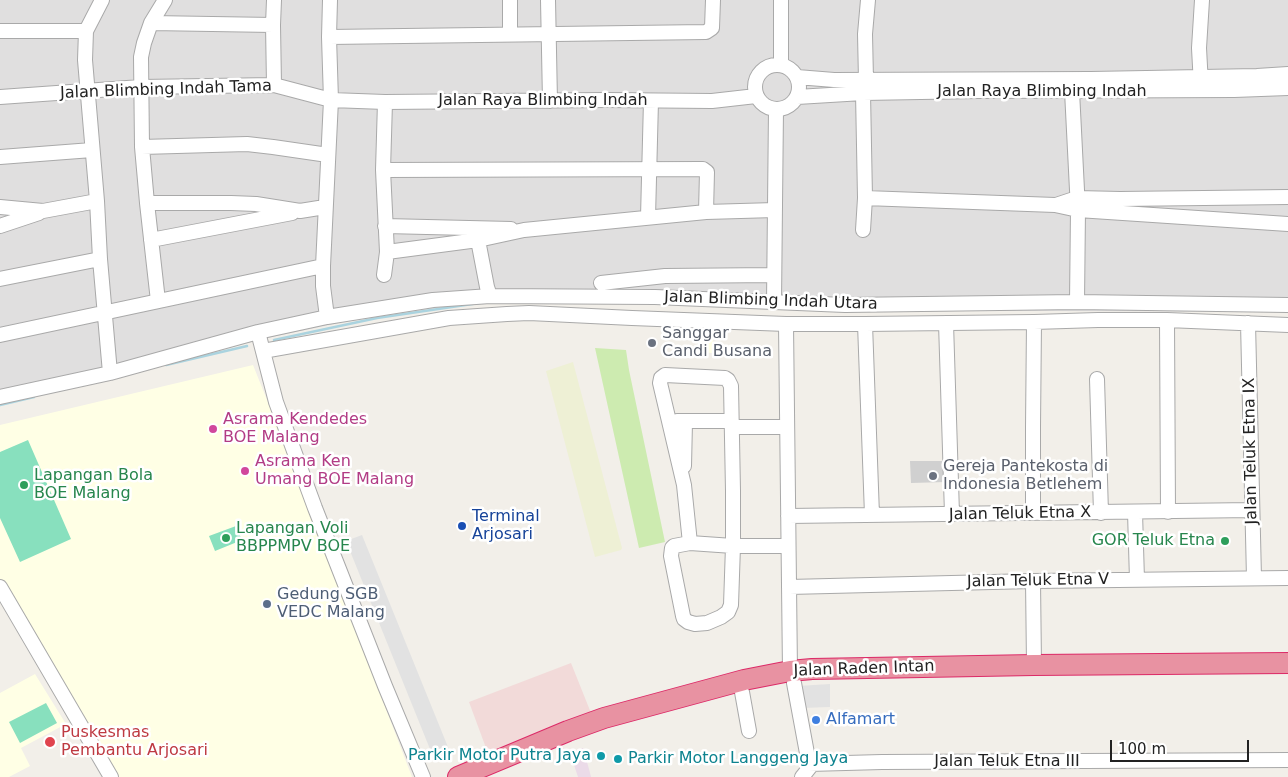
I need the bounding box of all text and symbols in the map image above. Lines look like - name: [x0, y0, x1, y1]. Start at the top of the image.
- street label: Jalan Blimbing Indah Tama: [60, 77, 272, 103]
- street label: Jalan Raya Blimbing Indah: [937, 82, 1147, 102]
- street label: Jalan Raya Blimbing Indah: [438, 91, 648, 111]
- street label: Jalan Blimbing Indah Utara: [664, 288, 878, 314]
- place label: Sanggar Candi Busana: [662, 324, 772, 362]
- marker: Sanggar Candi Busana: [646, 337, 658, 349]
- street label: Jalan Teluk Etna IX: [1240, 377, 1262, 525]
- place label: Asrama Kendedes BOE Malang: [223, 410, 367, 448]
- marker: Asrama Kendedes BOE Malang: [207, 423, 219, 435]
- place label: Asrama Ken Umang BOE Malang: [255, 452, 414, 490]
- place label: Gereja Pantekosta di Indonesia Betlehem: [943, 457, 1108, 495]
- marker: Asrama Ken Umang BOE Malang: [239, 465, 251, 477]
- place label: Lapangan Bola BOE Malang: [34, 466, 153, 504]
- marker: Gereja Pantekosta di Indonesia Betlehem: [927, 470, 939, 482]
- marker: Lapangan Bola BOE Malang: [18, 479, 30, 491]
- street label: Jalan Teluk Etna X: [949, 503, 1091, 525]
- place label: Terminal Arjosari: [472, 507, 540, 545]
- place label: Lapangan Voli BBPPMPV BOE: [236, 519, 350, 557]
- marker: Terminal Arjosari: [456, 520, 468, 532]
- place label: GOR Teluk Etna: [1092, 531, 1215, 551]
- marker: Lapangan Voli BBPPMPV BOE: [220, 532, 232, 544]
- marker: GOR Teluk Etna: [1219, 535, 1231, 547]
- street label: Jalan Teluk Etna V: [967, 570, 1109, 592]
- place label: Gedung SGB VEDC Malang: [277, 585, 385, 623]
- marker: Gedung SGB VEDC Malang: [261, 598, 273, 610]
- street label: Jalan Raden Intan: [793, 657, 935, 681]
- place label: Alfamart: [826, 710, 895, 730]
- marker: Alfamart: [810, 714, 822, 726]
- place label: Puskesmas Pembantu Arjosari: [61, 723, 208, 761]
- scale bar: [1113, 730, 1252, 762]
- marker: Puskesmas Pembantu Arjosari: [43, 735, 57, 749]
- text: 100 m: [1118, 740, 1166, 758]
- place label: Parkir Motor Putra Jaya: [408, 746, 591, 766]
- place label: Parkir Motor Langgeng Jaya: [628, 749, 848, 769]
- marker: Parkir Motor Putra Jaya: [595, 750, 607, 762]
- street label: Jalan Teluk Etna III: [934, 752, 1080, 772]
- marker: Parkir Motor Langgeng Jaya: [612, 753, 624, 765]

